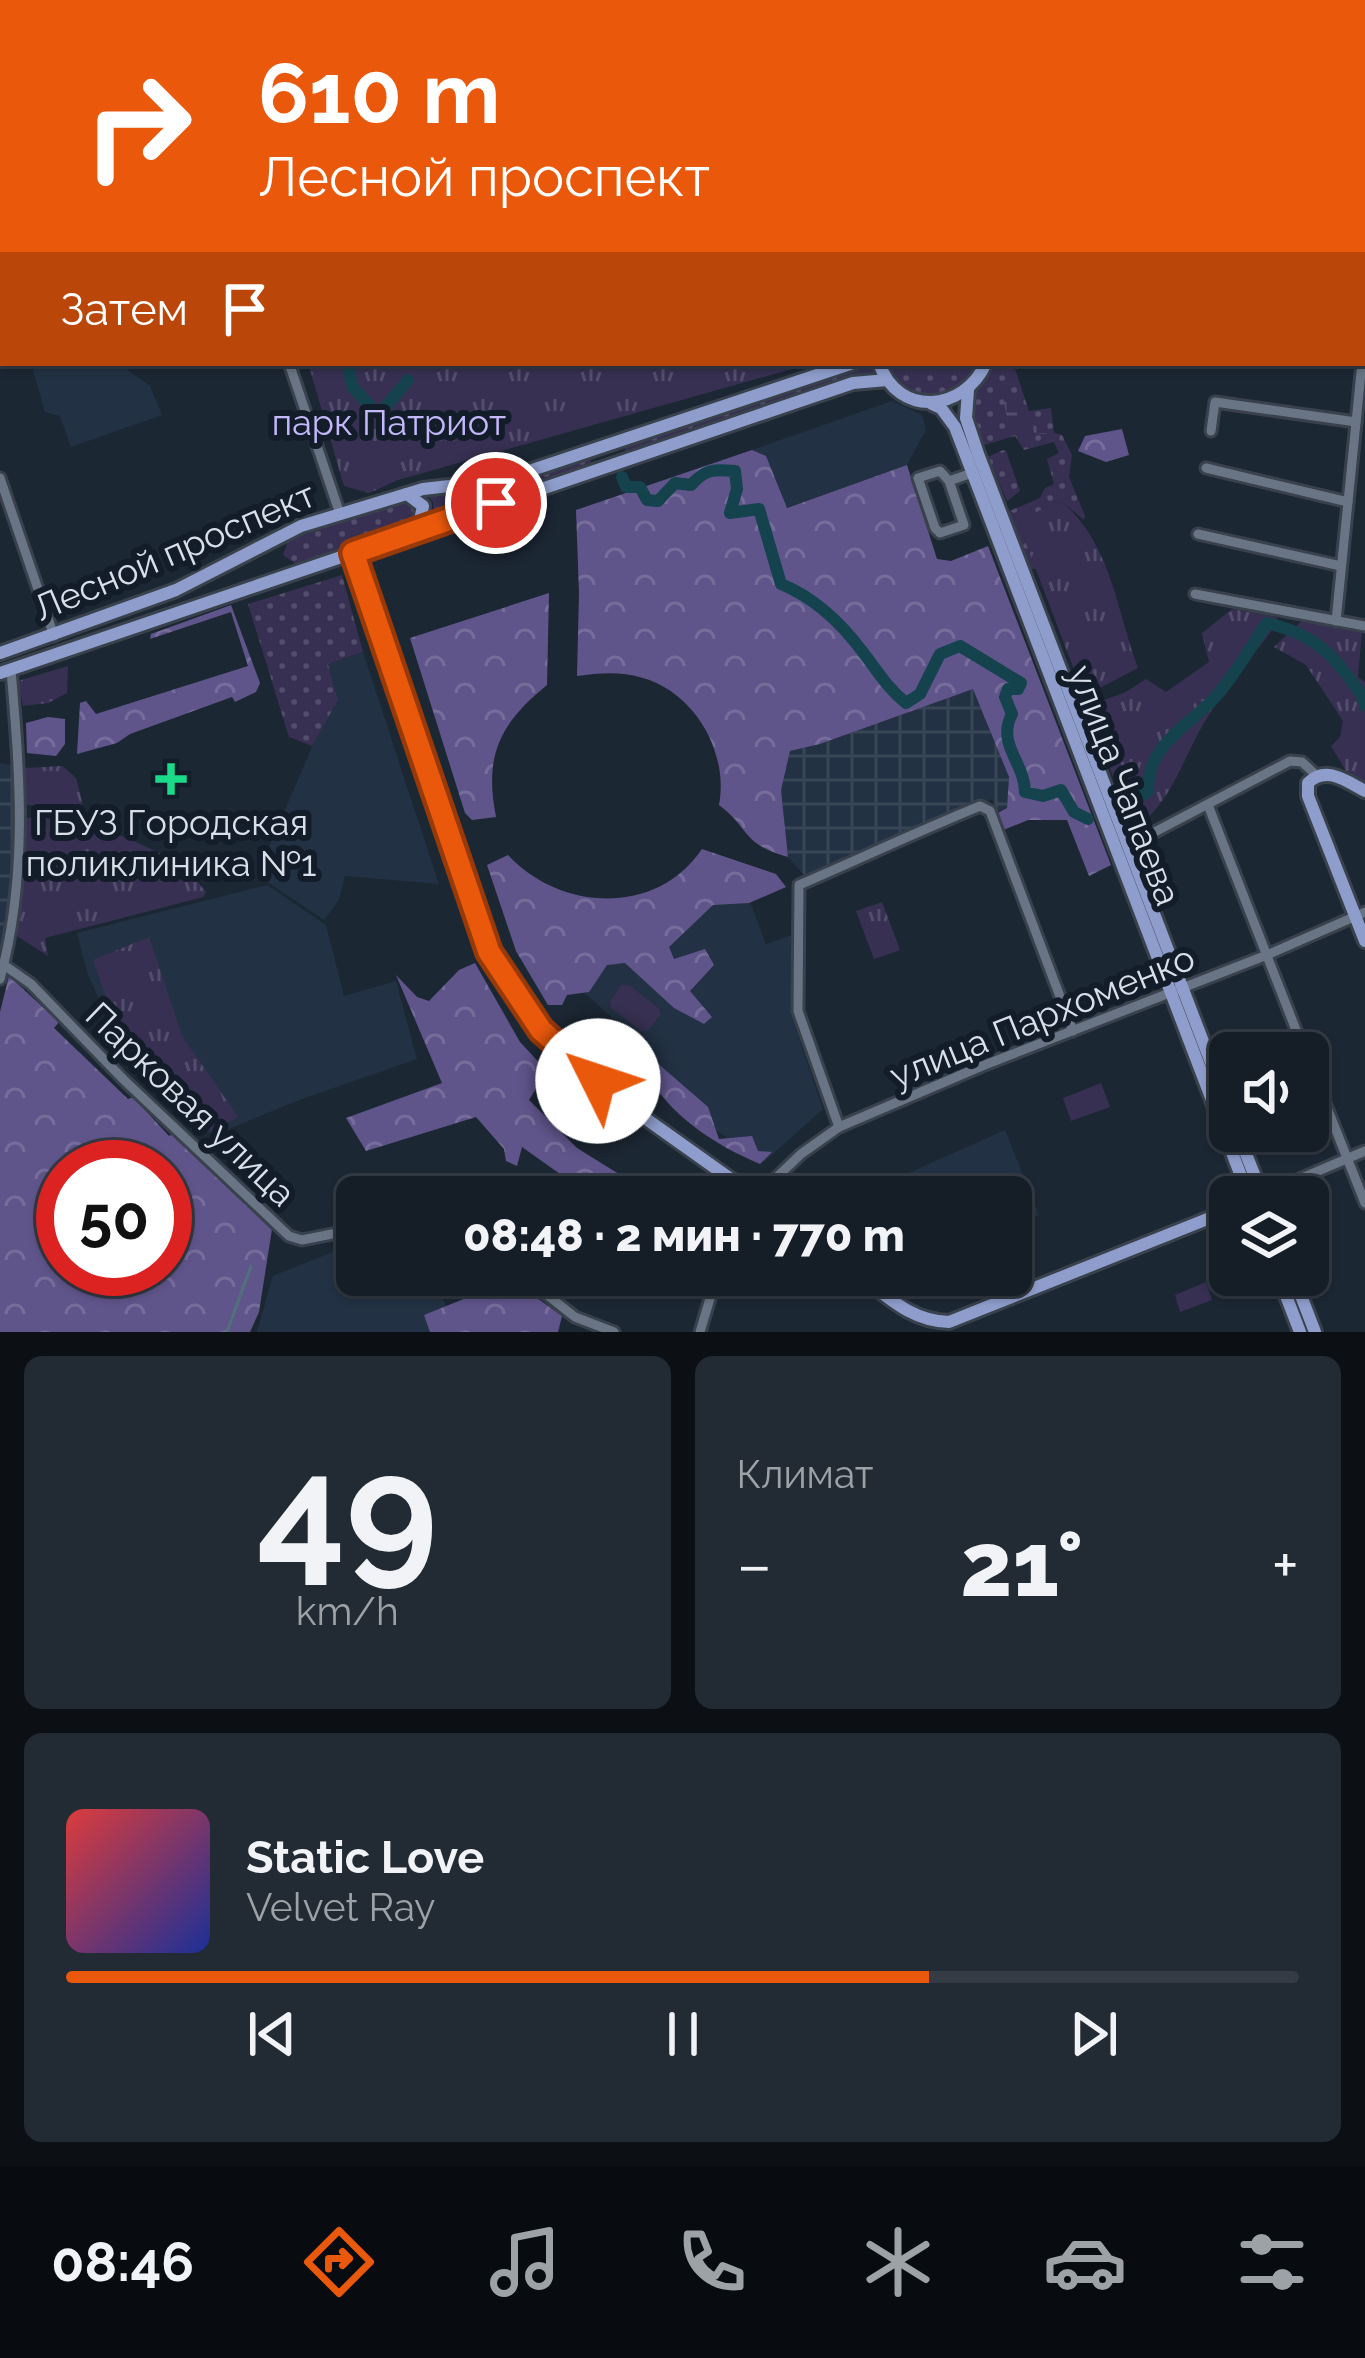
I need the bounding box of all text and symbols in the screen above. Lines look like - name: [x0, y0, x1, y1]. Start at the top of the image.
- text: 610 m: [258, 44, 500, 143]
- icon: right: [60, 48, 216, 204]
- text: Лесной проспект: [258, 145, 710, 209]
- icon: arrive: [212, 276, 278, 342]
- text: Затем: [60, 283, 188, 336]
- park label: парк Патриот: [272, 401, 506, 443]
- pin: [445, 452, 547, 554]
- icon: arrive: [463, 470, 529, 536]
- street label: Лесной проспект: [27, 473, 321, 629]
- street label: улица Чапаева: [1060, 659, 1190, 911]
- marker: ГБУЗ Городская поликлиника №1: [155, 763, 187, 795]
- place label: ГБУЗ Городская поликлиника №1: [26, 801, 316, 884]
- street label: улица Пархоменко: [884, 936, 1200, 1096]
- street label: Парковая улица: [78, 994, 304, 1214]
- position arrow: [535, 1018, 661, 1144]
- map controls: [1209, 1032, 1329, 1296]
- button: sound: [1209, 1032, 1329, 1152]
- speed limit sign: 50: [36, 1140, 192, 1296]
- button: layers: [1209, 1176, 1329, 1296]
- text: 08:48 · 2 мин · 770 m: [463, 1209, 905, 1262]
- text: 49: [257, 1418, 438, 1602]
- text: Климат: [737, 1451, 873, 1497]
- text: 21°: [960, 1511, 1083, 1617]
- text: −: [737, 1526, 772, 1603]
- text: +: [1272, 1526, 1299, 1603]
- text: km/h: [296, 1588, 399, 1634]
- text: Static Love: [246, 1831, 484, 1884]
- text: Velvet Ray: [246, 1884, 435, 1930]
- icon: previous: [239, 2001, 305, 2067]
- icon: pause: [650, 2001, 716, 2067]
- icon: next: [1061, 2001, 1127, 2067]
- icon: directions: [297, 2220, 381, 2304]
- icon: music: [483, 2220, 567, 2304]
- icon: phone: [670, 2220, 754, 2304]
- icon: climate: [856, 2220, 940, 2304]
- icon: car: [1043, 2220, 1127, 2304]
- icon: filters: [1230, 2220, 1314, 2304]
- text: 08:46: [51, 2230, 194, 2294]

